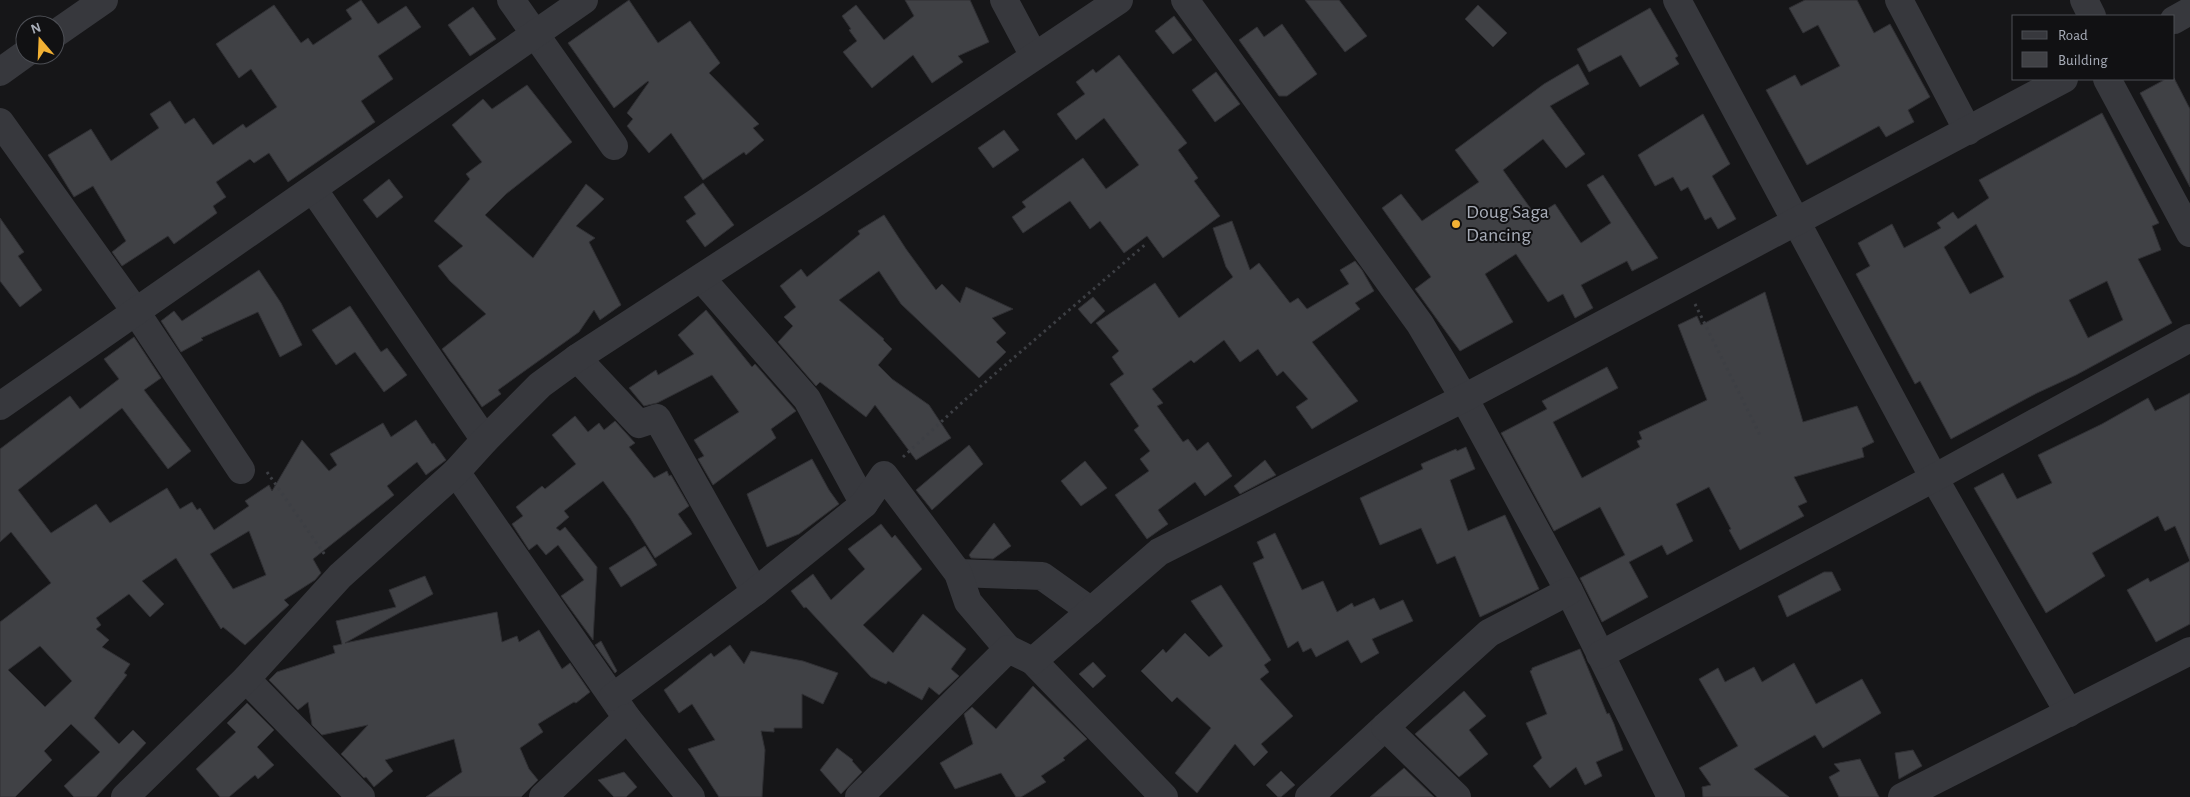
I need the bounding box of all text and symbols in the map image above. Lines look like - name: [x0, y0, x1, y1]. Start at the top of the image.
- north arrow: [15, 15, 65, 65]
- legend: [2012, 15, 2175, 80]
- text: N: [29, 20, 43, 37]
- text: Road: [2058, 28, 2088, 43]
- text: Building: [2058, 53, 2108, 68]
- place label: Doug Saga Dancing: [1466, 202, 1549, 245]
- marker: Doug Saga Dancing: [1450, 218, 1462, 230]

